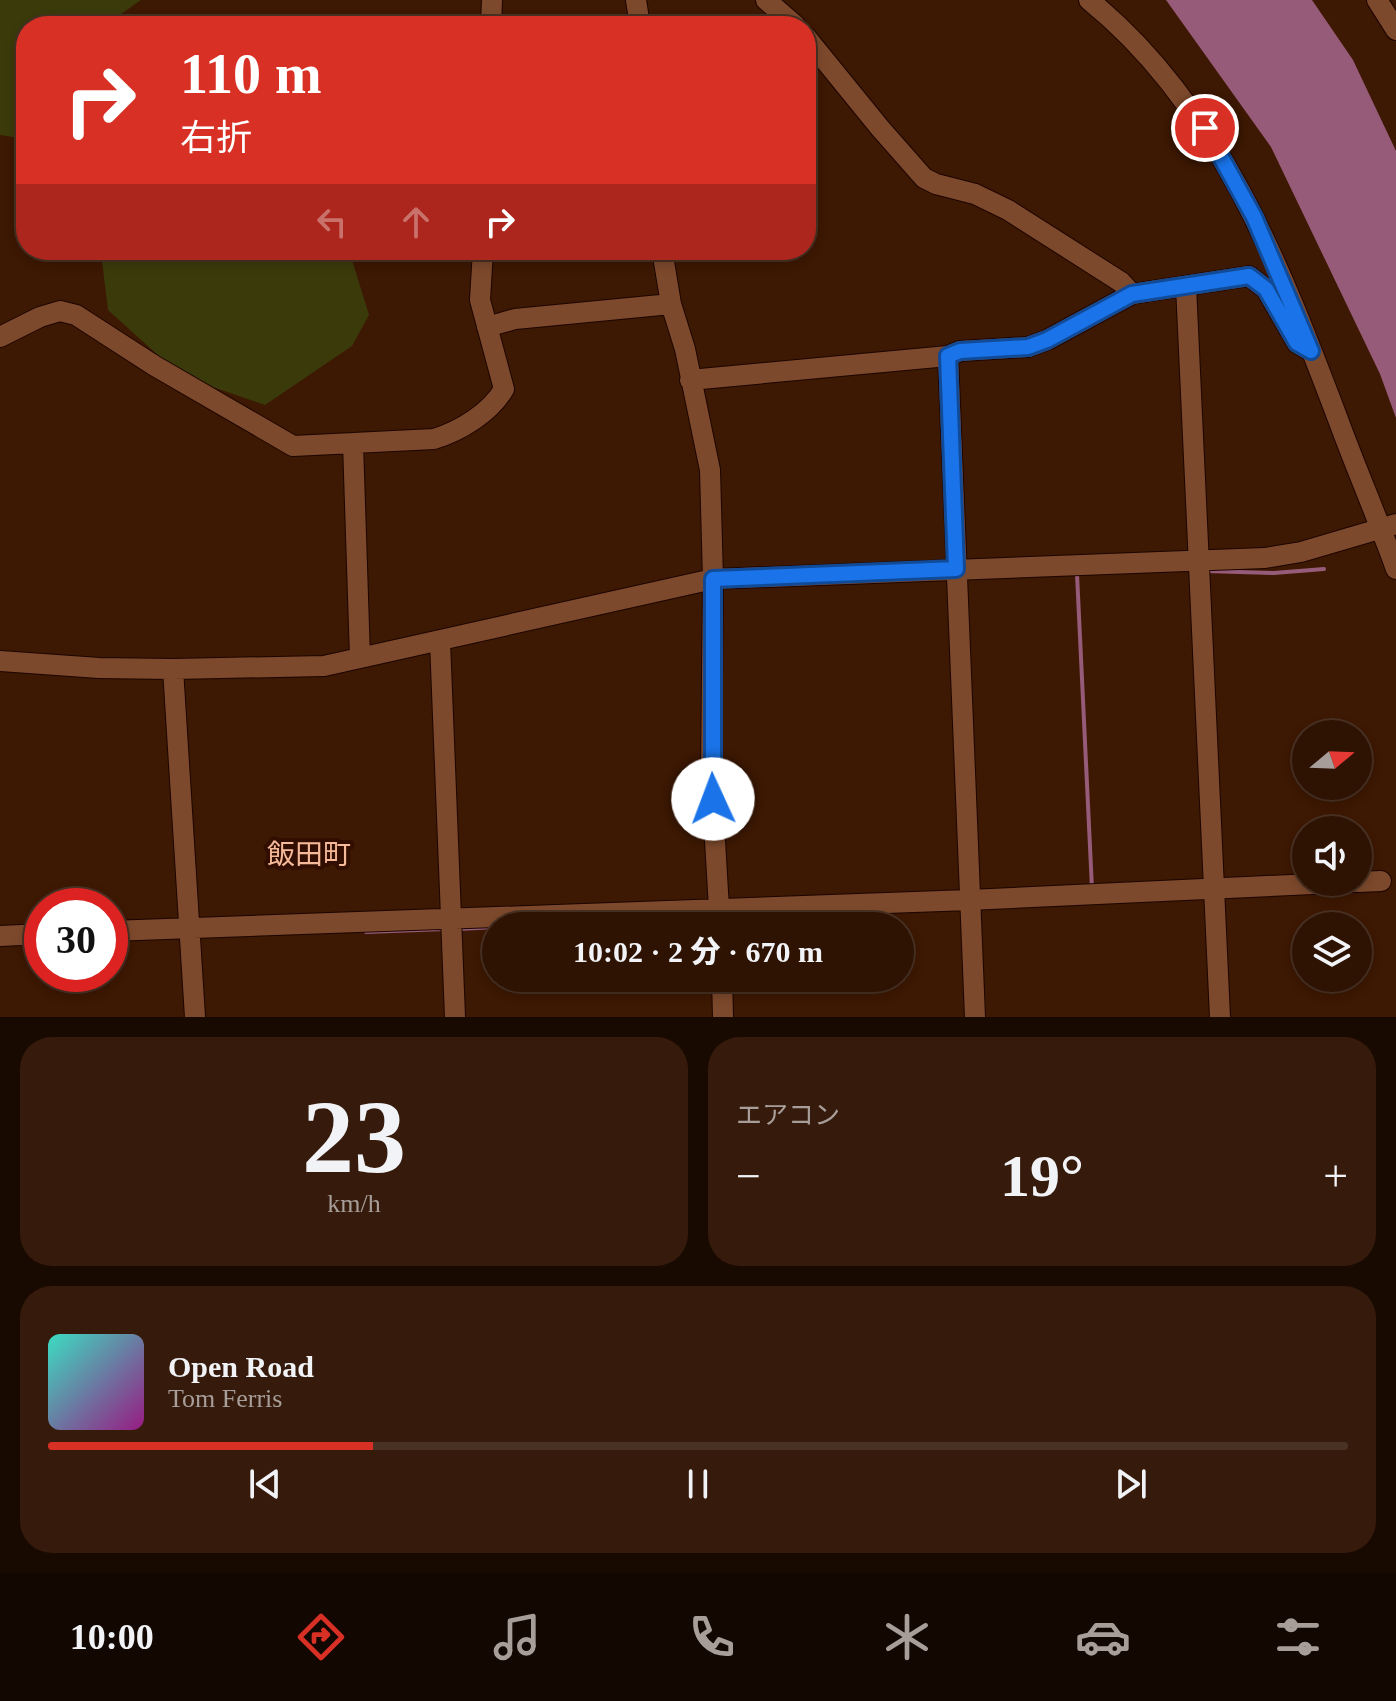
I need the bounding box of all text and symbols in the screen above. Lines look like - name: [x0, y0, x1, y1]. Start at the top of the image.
- text: 110 m: [180, 43, 322, 105]
- icon: right: [48, 48, 152, 152]
- pin: [1171, 94, 1239, 162]
- icon: arrive: [1183, 106, 1227, 150]
- text: 右折: [180, 118, 252, 158]
- icon: left: [310, 200, 354, 244]
- icon: ahead: [394, 200, 438, 244]
- icon: right: [478, 200, 522, 244]
- north arrow: [1292, 720, 1372, 800]
- map controls: [1292, 720, 1372, 992]
- position arrow: [671, 757, 755, 841]
- button: sound: [1292, 816, 1372, 896]
- district label: 飯田町: [267, 839, 351, 870]
- speed limit sign: 30: [24, 888, 128, 992]
- button: layers: [1292, 912, 1372, 992]
- text: 10:02 · 2 分 · 670 m: [573, 935, 823, 968]
- text: 23: [302, 1079, 406, 1194]
- text: エアコン: [736, 1101, 840, 1130]
- text: 19°: [1000, 1143, 1084, 1209]
- text: −: [736, 1152, 761, 1201]
- text: +: [1323, 1152, 1348, 1201]
- text: km/h: [327, 1189, 381, 1218]
- text: Open Road: [168, 1350, 314, 1383]
- text: Tom Ferris: [168, 1384, 282, 1413]
- icon: previous: [243, 1462, 287, 1506]
- icon: pause: [676, 1462, 720, 1506]
- icon: next: [1109, 1462, 1153, 1506]
- icon: directions: [293, 1609, 349, 1665]
- icon: music: [489, 1609, 545, 1665]
- icon: phone: [684, 1609, 740, 1665]
- icon: climate: [879, 1609, 935, 1665]
- icon: car: [1075, 1609, 1131, 1665]
- icon: filters: [1270, 1609, 1326, 1665]
- text: 10:00: [70, 1617, 154, 1657]

